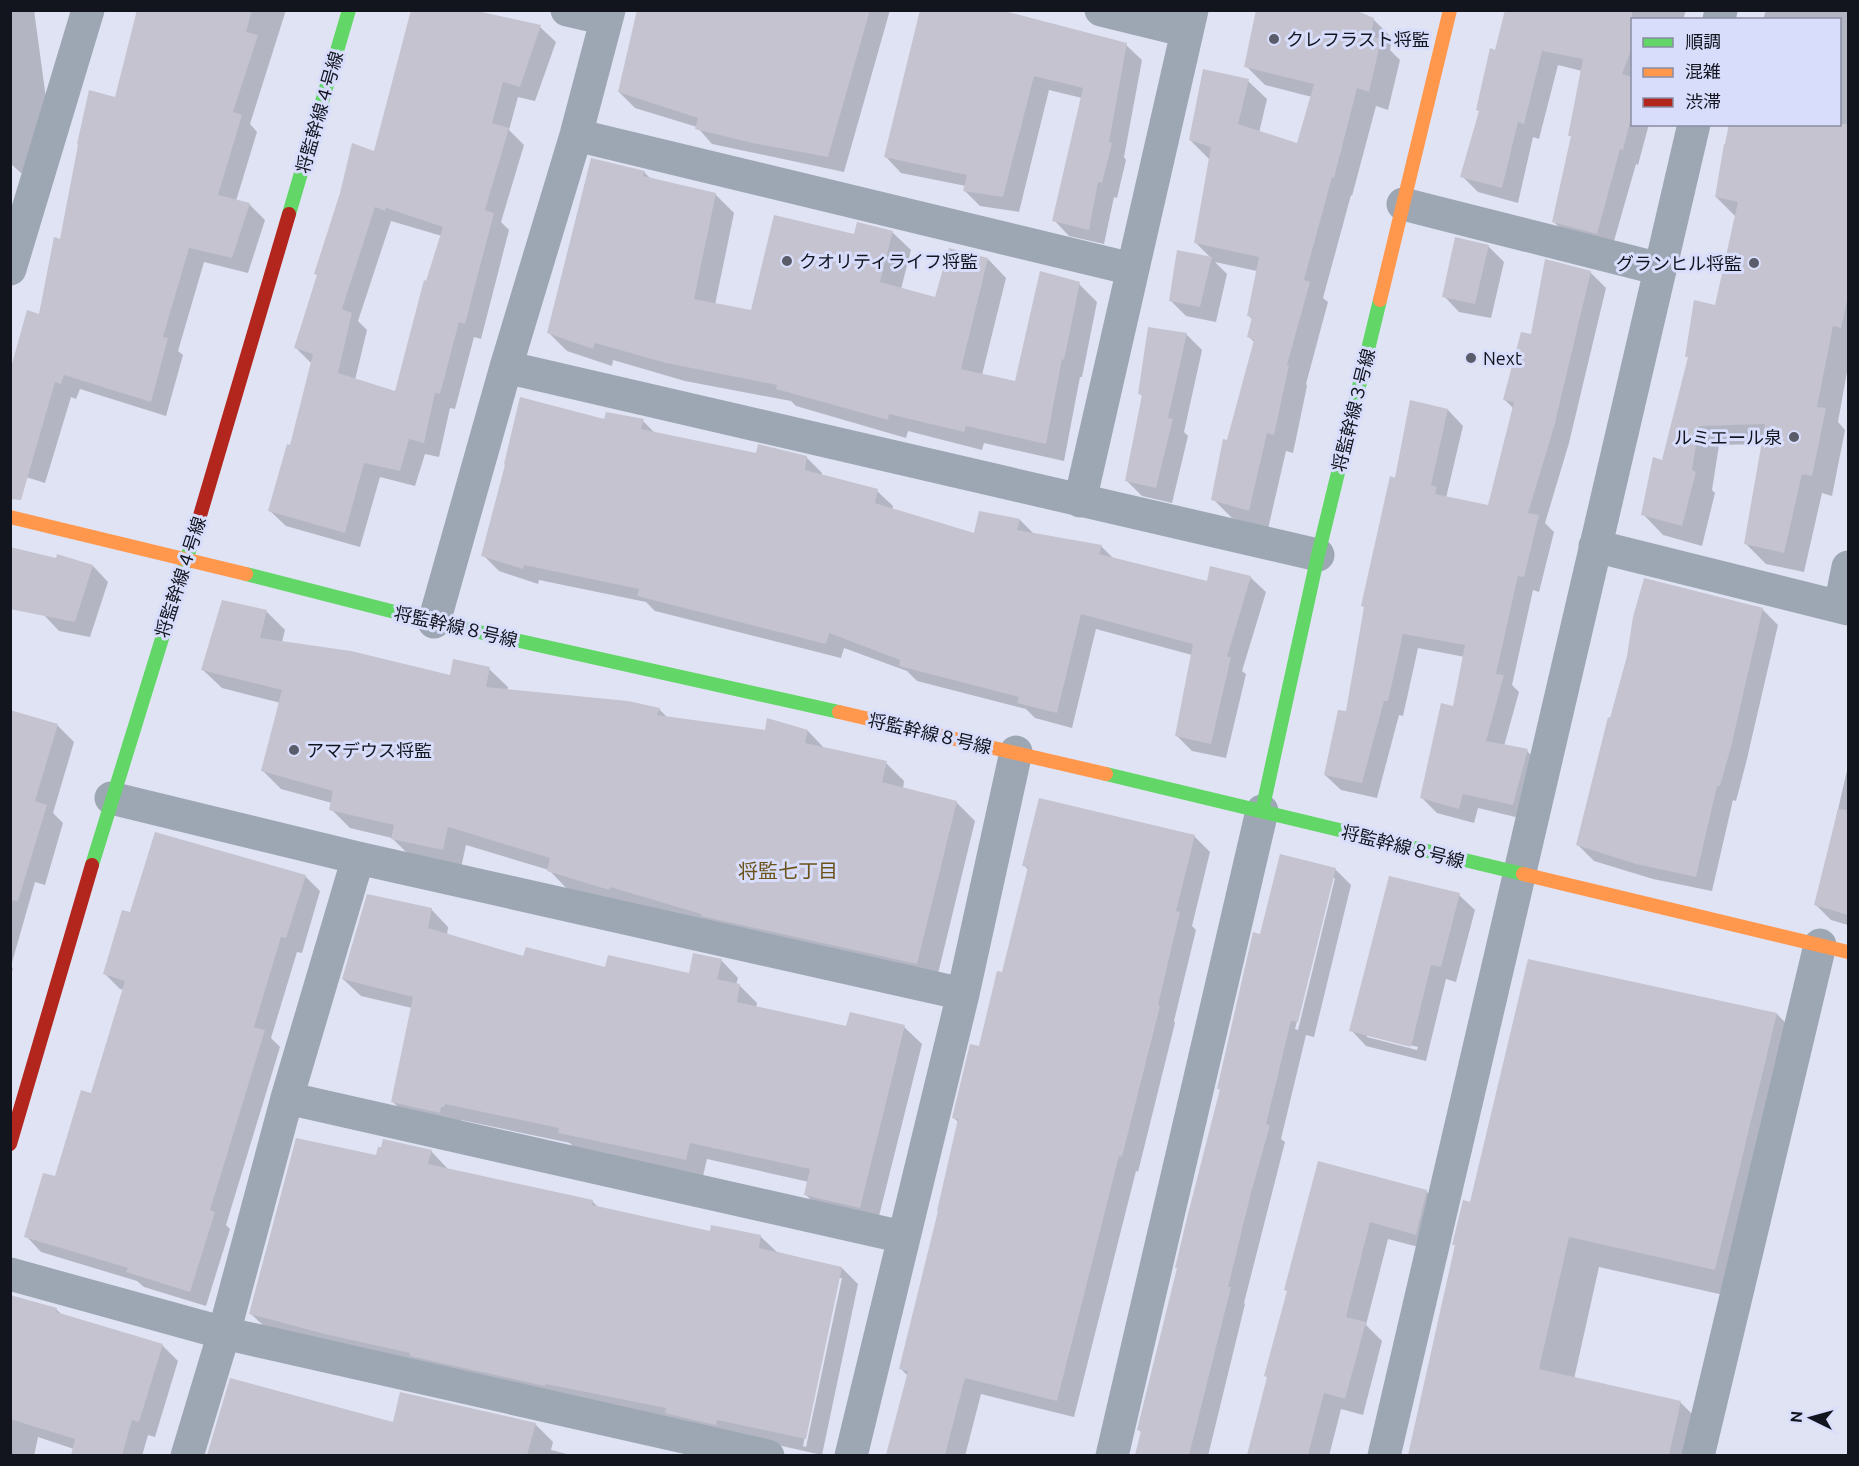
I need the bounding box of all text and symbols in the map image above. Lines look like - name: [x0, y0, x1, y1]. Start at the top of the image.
- legend: [1631, 18, 1841, 126]
- place label: クレフラスト将監: [1286, 29, 1430, 49]
- text: 順調: [1685, 31, 1721, 51]
- marker: クレフラスト将監: [1267, 32, 1281, 46]
- street label: 将監幹線４号線: [292, 49, 346, 175]
- text: 混雑: [1685, 61, 1721, 81]
- text: 渋滞: [1685, 91, 1721, 111]
- place label: クオリティライフ将監: [799, 251, 978, 271]
- place label: グランヒル将監: [1616, 253, 1742, 273]
- marker: クオリティライフ将監: [780, 254, 794, 268]
- marker: グランヒル将監: [1747, 256, 1761, 270]
- street label: 将監幹線３号線: [1328, 346, 1378, 474]
- place label: Next: [1483, 348, 1522, 368]
- marker: Next: [1464, 351, 1478, 365]
- place label: ルミエール泉: [1674, 427, 1782, 447]
- marker: ルミエール泉: [1787, 430, 1801, 444]
- street label: 将監幹線４号線: [151, 514, 209, 640]
- street label: 将監幹線８号線: [392, 602, 520, 650]
- street label: 将監幹線８号線: [866, 709, 994, 757]
- place label: アマデウス将監: [306, 740, 432, 760]
- marker: アマデウス将監: [287, 743, 301, 757]
- street label: 将監幹線８号線: [1339, 821, 1467, 871]
- district label: 将監七丁目: [738, 859, 838, 882]
- north arrow: [1781, 1388, 1841, 1448]
- text: N: [1787, 1410, 1806, 1423]

